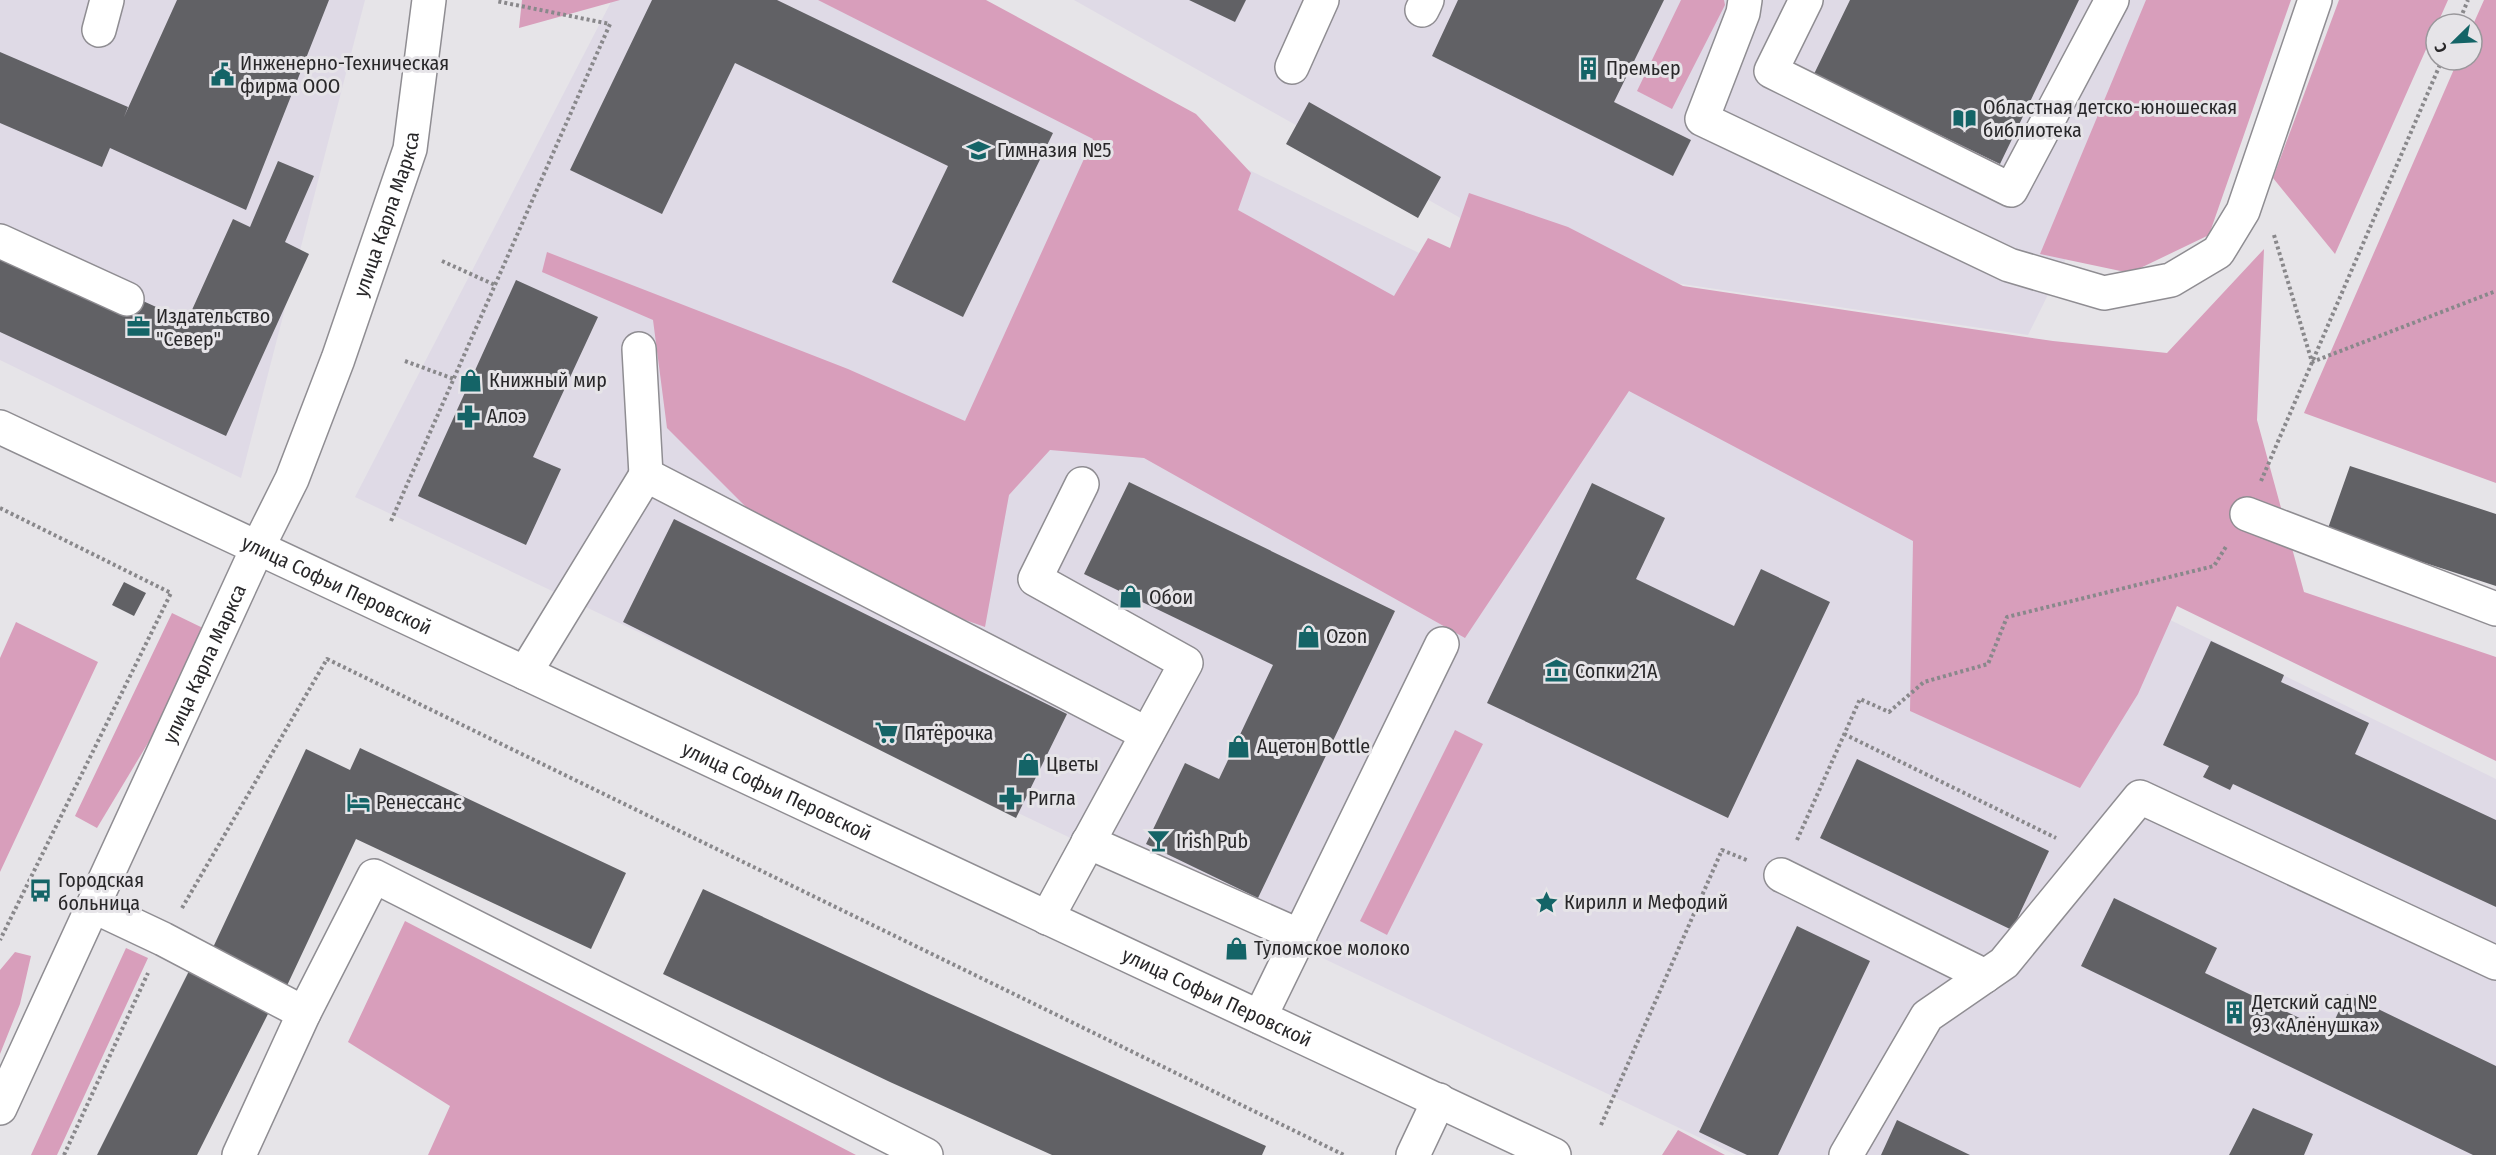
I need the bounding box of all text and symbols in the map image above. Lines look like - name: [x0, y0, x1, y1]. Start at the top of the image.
- north arrow: [2424, 12, 2484, 72]
- text: С: [2430, 40, 2451, 56]
- place label: Инженерно-Техническая фирма ООО: [240, 51, 449, 98]
- building icon: Премьер: [1575, 55, 1601, 81]
- place label: Премьер: [1606, 56, 1681, 80]
- public building icon: Инженерно-Техническая фирма ООО: [209, 61, 235, 87]
- place label: Областная детско-юношеская библиотека: [1983, 95, 2237, 142]
- library icon: Областная детско-юношеская библиотека: [1952, 106, 1978, 132]
- street label: улица Карла Маркса: [348, 130, 424, 300]
- school or university icon: Гимназия №5: [966, 137, 992, 163]
- place label: Гимназия №5: [997, 138, 1112, 162]
- place label: Издательство "Север": [156, 304, 270, 351]
- office icon: Издательство "Север": [125, 314, 151, 340]
- shop icon: Книжный мир: [458, 367, 484, 393]
- place label: Книжный мир: [489, 368, 607, 392]
- pharmacy icon: Алоэ: [456, 403, 482, 429]
- place label: Алоэ: [487, 404, 527, 428]
- street label: улица Софьи Перовской: [238, 530, 436, 640]
- street label: улица Карла Маркса: [157, 580, 251, 747]
- shop icon: Обои: [1118, 584, 1144, 610]
- place label: Обои: [1149, 585, 1193, 609]
- shop icon: Ozon: [1295, 623, 1321, 649]
- place label: Ozon: [1326, 624, 1367, 648]
- museum icon: Сопки 21А: [1544, 658, 1570, 684]
- place label: Сопки 21А: [1575, 659, 1658, 683]
- supermarket icon: Пятёрочка: [873, 720, 899, 746]
- place label: Пятёрочка: [904, 721, 993, 745]
- shop icon: Ацетон Bottle: [1226, 733, 1252, 759]
- place label: Ацетон Bottle: [1257, 734, 1370, 758]
- street label: улица Софьи Перовской: [678, 736, 876, 846]
- shop icon: Цветы: [1015, 751, 1041, 777]
- place label: Цветы: [1046, 752, 1099, 776]
- pharmacy icon: Ригла: [997, 785, 1023, 811]
- place label: Ригла: [1028, 786, 1076, 810]
- hotel icon: Ренессанс: [345, 789, 371, 815]
- place label: Ренессанс: [376, 790, 462, 814]
- bar icon: Irish Pub: [1145, 828, 1171, 854]
- place label: Irish Pub: [1176, 829, 1248, 853]
- place label: Городская больница: [58, 868, 144, 915]
- bus stop icon: Городская больница: [27, 878, 53, 904]
- place icon: Кирилл и Мефодий: [1533, 889, 1559, 915]
- place label: Кирилл и Мефодий: [1564, 890, 1728, 914]
- shop icon: Туломское молоко: [1223, 935, 1249, 961]
- place label: Туломское молоко: [1254, 936, 1410, 960]
- street label: улица Софьи Перовской: [1118, 942, 1316, 1052]
- place label: Детский сад № 93 «Алёнушка»: [2251, 990, 2380, 1037]
- building icon: Детский сад № 93 «Алёнушка»: [2221, 1000, 2247, 1026]

